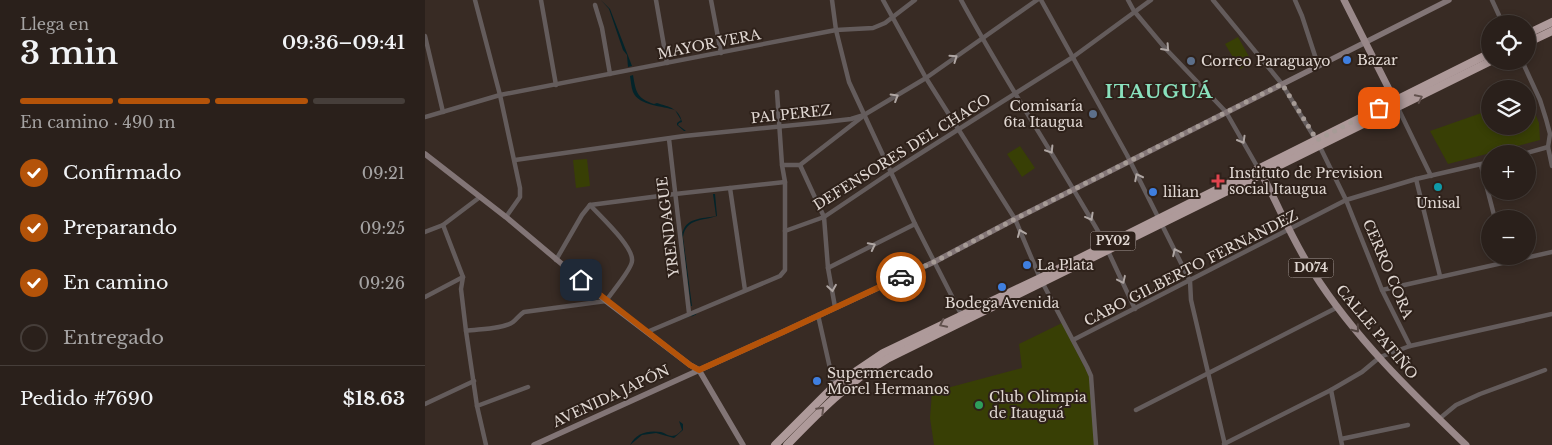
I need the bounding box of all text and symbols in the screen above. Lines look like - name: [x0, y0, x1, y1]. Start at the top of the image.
- text: Llega en: [20, 14, 89, 34]
- map controls: [1481, 15, 1536, 265]
- button: locate: [1481, 15, 1536, 70]
- street label: MAYOR VERA: [656, 25, 762, 63]
- text: 09:36–09:41: [282, 31, 405, 54]
- text: 3 min: [20, 33, 118, 73]
- one-way arrow: [1160, 43, 1169, 52]
- place label: Bazar: [1357, 51, 1398, 69]
- place label: Correo Paraguayo: [1201, 52, 1330, 70]
- marker: Bazar: [1341, 54, 1353, 66]
- one-way arrow: [948, 55, 958, 64]
- marker: Correo Paraguayo: [1185, 55, 1197, 67]
- district label: ITAUGUÁ: [1105, 80, 1213, 103]
- button: layers: [1481, 80, 1536, 135]
- pin: [1358, 87, 1400, 129]
- street label: DEFENSORES DEL CHACO: [810, 90, 994, 214]
- one-way arrow: [889, 93, 898, 103]
- icon: bag: [1365, 94, 1393, 122]
- one-way arrow: [1413, 94, 1422, 104]
- place label: Comisaría 6ta Itaugua: [1004, 97, 1083, 131]
- street label: PAI PEREZ: [750, 101, 833, 127]
- marker: Comisaría 6ta Itaugua: [1087, 108, 1099, 120]
- text: En camino · 490 m: [20, 112, 175, 132]
- one-way arrow: [1236, 135, 1246, 144]
- one-way arrow: [1044, 145, 1054, 154]
- button: +: [1481, 145, 1536, 200]
- icon: check: [20, 159, 48, 187]
- text: Confirmado: [63, 161, 181, 184]
- text: 09:21: [362, 163, 405, 183]
- place label: Instituto de Prevision social Itaugua: [1229, 164, 1383, 198]
- one-way arrow: [1134, 173, 1144, 182]
- marker: Instituto de Prevision social Itaugua: [1211, 174, 1225, 188]
- street label: YRENDAGUE: [653, 176, 683, 279]
- marker: Unisal: [1432, 181, 1444, 193]
- place label: lilian: [1163, 183, 1199, 201]
- marker: lilian: [1147, 186, 1159, 198]
- place label: Unisal: [1416, 194, 1461, 212]
- street label: CABO GILBERTO FERNANDEZ: [1081, 206, 1301, 330]
- button: −: [1481, 210, 1536, 265]
- one-way arrow: [1084, 212, 1094, 221]
- icon: check: [20, 214, 48, 242]
- text: Preparando: [63, 216, 177, 239]
- street label: CERRO CORA: [1359, 216, 1417, 322]
- text: 09:25: [360, 218, 405, 238]
- one-way arrow: [1016, 229, 1027, 238]
- road number: PY02: [1091, 232, 1135, 250]
- one-way arrow: [866, 242, 875, 252]
- one-way arrow: [1172, 249, 1182, 258]
- courier: [876, 252, 926, 302]
- place label: La Plata: [1037, 256, 1094, 274]
- road number: D074: [1289, 258, 1333, 278]
- pin: [560, 259, 602, 301]
- marker: La Plata: [1021, 259, 1033, 271]
- icon: car: [887, 263, 915, 291]
- icon: home: [567, 266, 595, 294]
- icon: check: [20, 269, 48, 297]
- text: En camino: [63, 271, 168, 294]
- text: 09:26: [359, 273, 405, 293]
- one-way arrow: [1115, 275, 1126, 284]
- marker: Bodega Avenida: [996, 281, 1008, 293]
- street label: CALLE PATIÑO: [1332, 281, 1422, 383]
- one-way arrow: [826, 283, 836, 292]
- place label: Bodega Avenida: [945, 294, 1060, 312]
- one-way arrow: [939, 317, 948, 328]
- one-way arrow: [1350, 323, 1358, 332]
- text: Entregado: [63, 326, 164, 349]
- street label: AVENIDA JAPÓN: [549, 361, 673, 431]
- place label: Supermercado Morel Hermanos: [827, 364, 949, 398]
- marker: Supermercado Morel Hermanos: [811, 375, 823, 387]
- text: Pedido #7690: [20, 387, 154, 410]
- text: $18.63: [343, 387, 405, 410]
- place label: Club Olimpia de Itauguá: [989, 388, 1087, 422]
- marker: Club Olimpia de Itauguá: [973, 399, 985, 411]
- one-way arrow: [815, 407, 824, 416]

